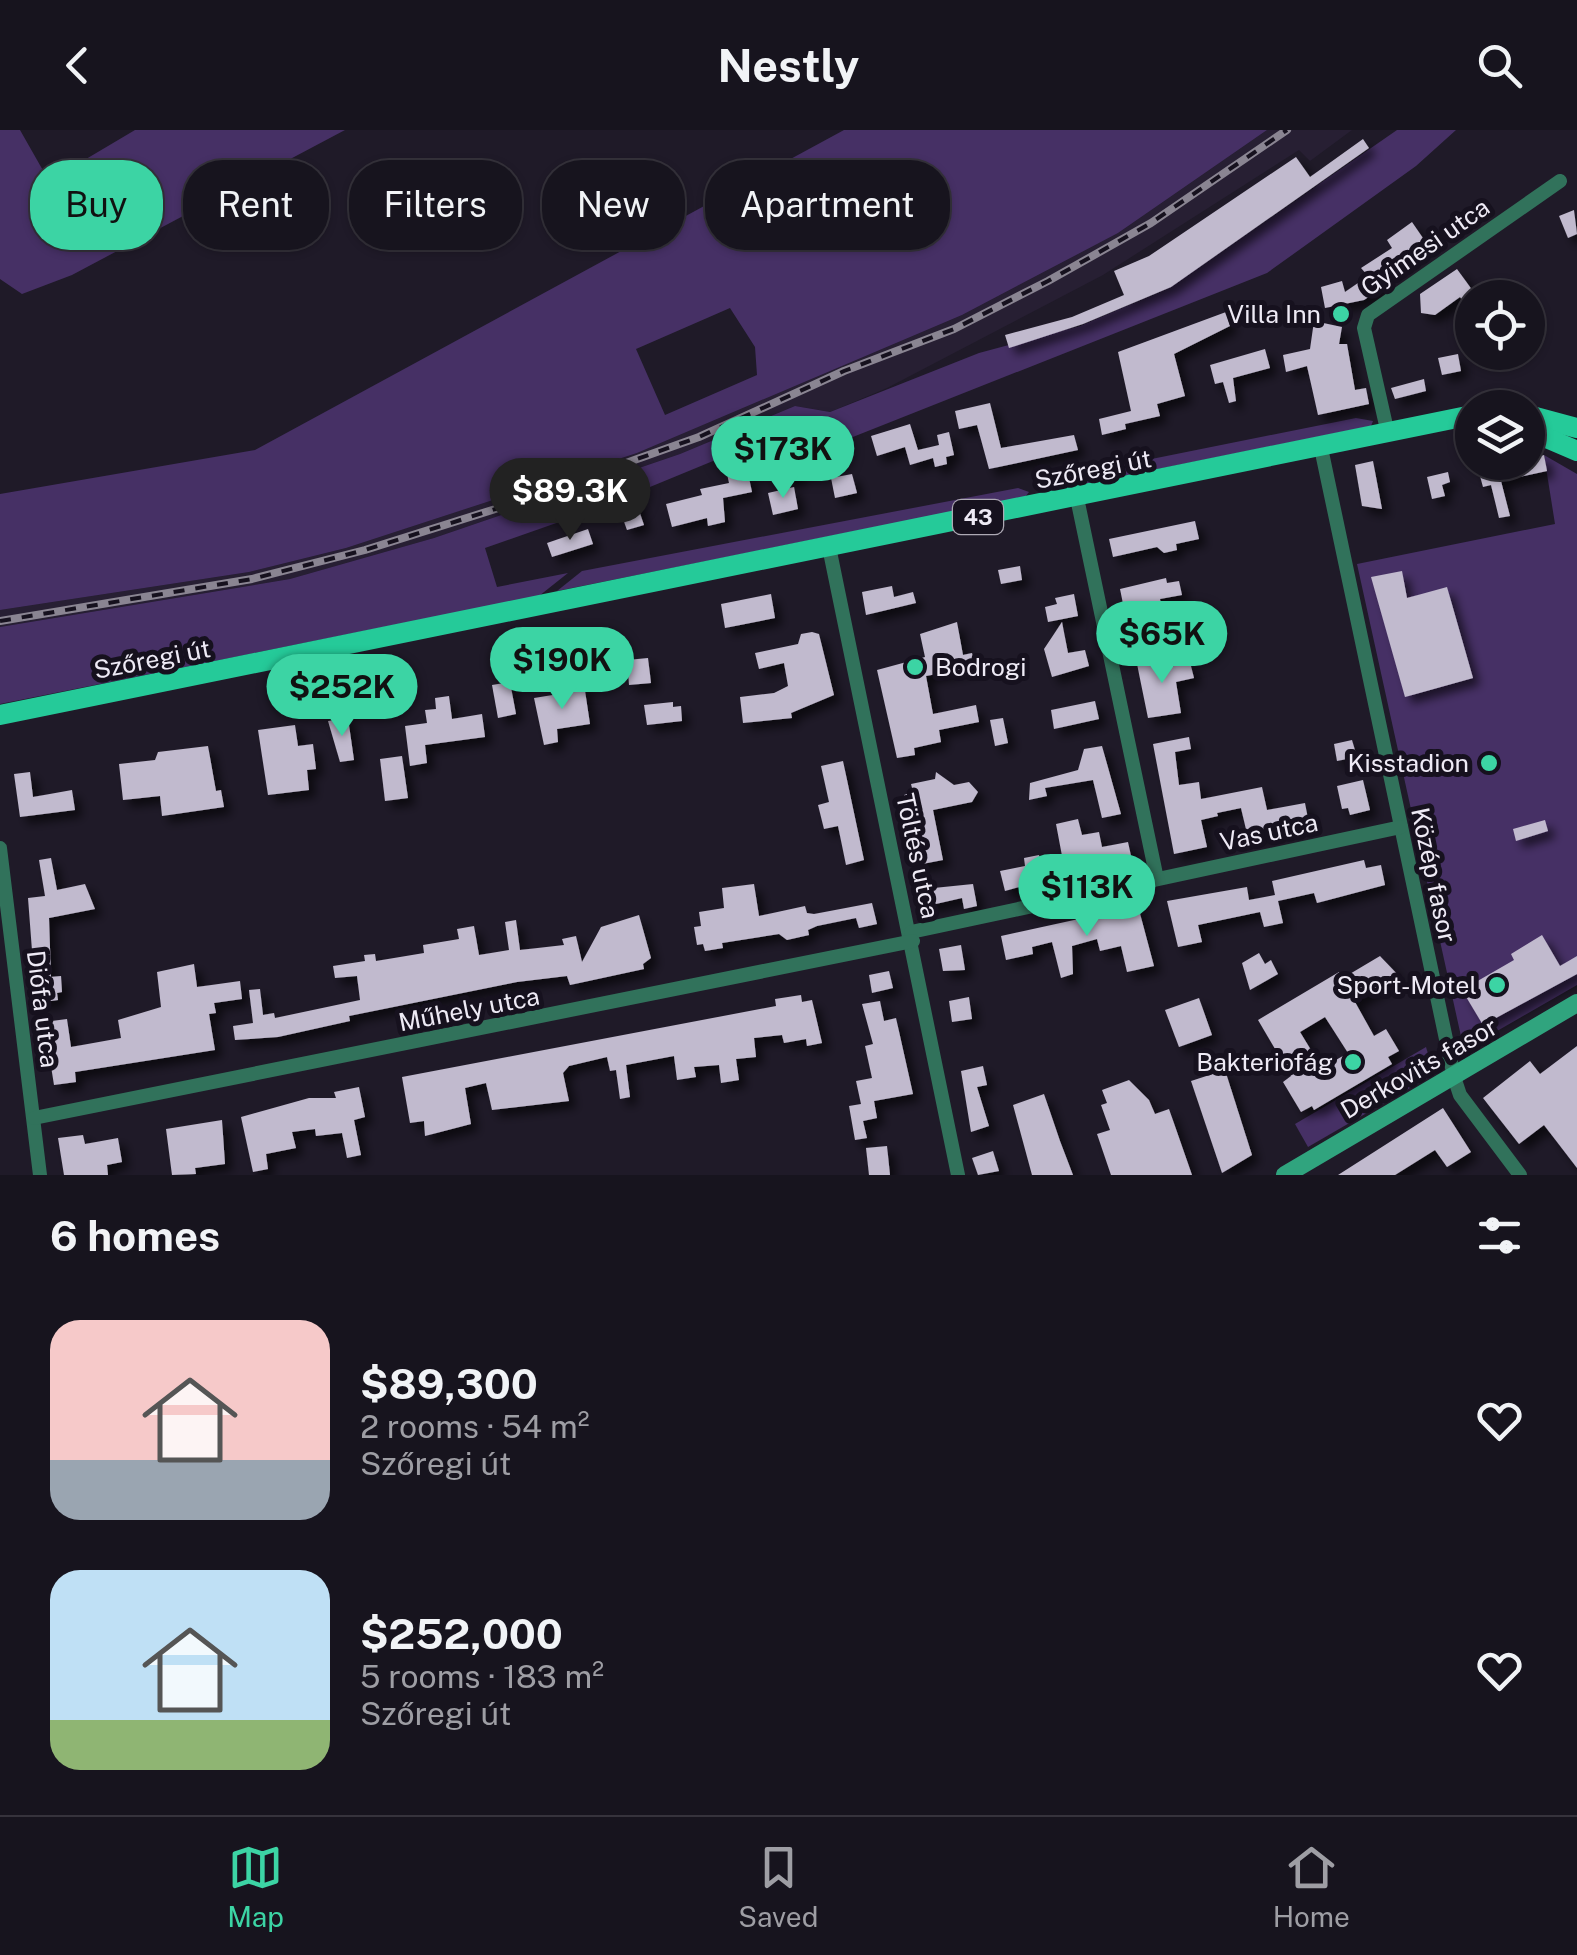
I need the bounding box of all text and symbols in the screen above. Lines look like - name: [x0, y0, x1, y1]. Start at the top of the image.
- icon: back: [50, 38, 105, 93]
- icon: search: [1472, 38, 1527, 93]
- text: Nestly: [718, 39, 859, 92]
- chip: Buy: [30, 160, 163, 250]
- chip: Rent: [183, 160, 329, 250]
- chip: Filters: [349, 160, 522, 250]
- chip: New: [542, 160, 685, 250]
- chip: Apartment: [705, 160, 950, 250]
- street label: Gyimesi utca: [1355, 192, 1495, 302]
- map controls: [1455, 280, 1545, 480]
- button: locate: [1455, 280, 1545, 370]
- place label: Villa Inn: [1227, 299, 1321, 329]
- marker: Villa Inn: [1330, 303, 1352, 325]
- button: layers: [1455, 390, 1545, 480]
- pin: $173K: [713, 416, 853, 501]
- text: $173K: [733, 430, 833, 467]
- street label: Szőregi út: [1032, 443, 1154, 495]
- pin: $89.3K: [489, 458, 651, 543]
- text: $89.3K: [511, 472, 629, 509]
- road number: 43: [953, 500, 1003, 534]
- pin: $65K: [1103, 601, 1221, 686]
- text: $65K: [1118, 615, 1206, 652]
- pin: $190K: [492, 627, 632, 712]
- street label: Szőregi út: [91, 633, 213, 685]
- text: $190K: [512, 641, 612, 678]
- place label: Bodrogi: [935, 652, 1026, 682]
- pin: $252K: [272, 654, 412, 739]
- marker: Bodrogi: [904, 656, 926, 678]
- text: $252K: [289, 668, 395, 705]
- place label: Kisstadion: [1347, 748, 1469, 778]
- marker: Kisstadion: [1478, 752, 1500, 774]
- street label: Töltés utca: [890, 791, 946, 921]
- street label: Közép fasor: [1405, 805, 1463, 945]
- street label: Vas utca: [1217, 807, 1321, 857]
- pin: $113K: [1017, 854, 1157, 939]
- text: $113K: [1040, 868, 1134, 905]
- street label: Diófa utca: [21, 949, 65, 1069]
- place label: Sport-Motel: [1337, 970, 1477, 1000]
- marker: Sport-Motel: [1486, 974, 1508, 996]
- street label: Műhely utca: [396, 981, 542, 1037]
- street label: Derkovits fasor: [1335, 1011, 1503, 1125]
- place label: Bakteriofág: [1196, 1047, 1333, 1077]
- marker: Bakteriofág: [1342, 1051, 1364, 1073]
- icon: filters: [1472, 1208, 1527, 1263]
- text: 6 homes: [50, 1211, 220, 1260]
- text: $89,300: [360, 1359, 538, 1408]
- icon: home: [130, 1360, 250, 1480]
- icon: heart: [1472, 1393, 1527, 1448]
- text: 2 rooms · 54 m²: [360, 1408, 589, 1445]
- text: Szőregi út: [360, 1445, 511, 1482]
- text: $252,000: [360, 1609, 563, 1658]
- icon: home: [130, 1610, 250, 1730]
- icon: heart: [1472, 1643, 1527, 1698]
- text: 5 rooms · 183 m²: [360, 1658, 604, 1695]
- text: Szőregi út: [360, 1695, 511, 1732]
- tab: Map: [227, 1840, 284, 1933]
- tab: Saved: [738, 1840, 818, 1933]
- tab: Home: [1273, 1840, 1350, 1933]

